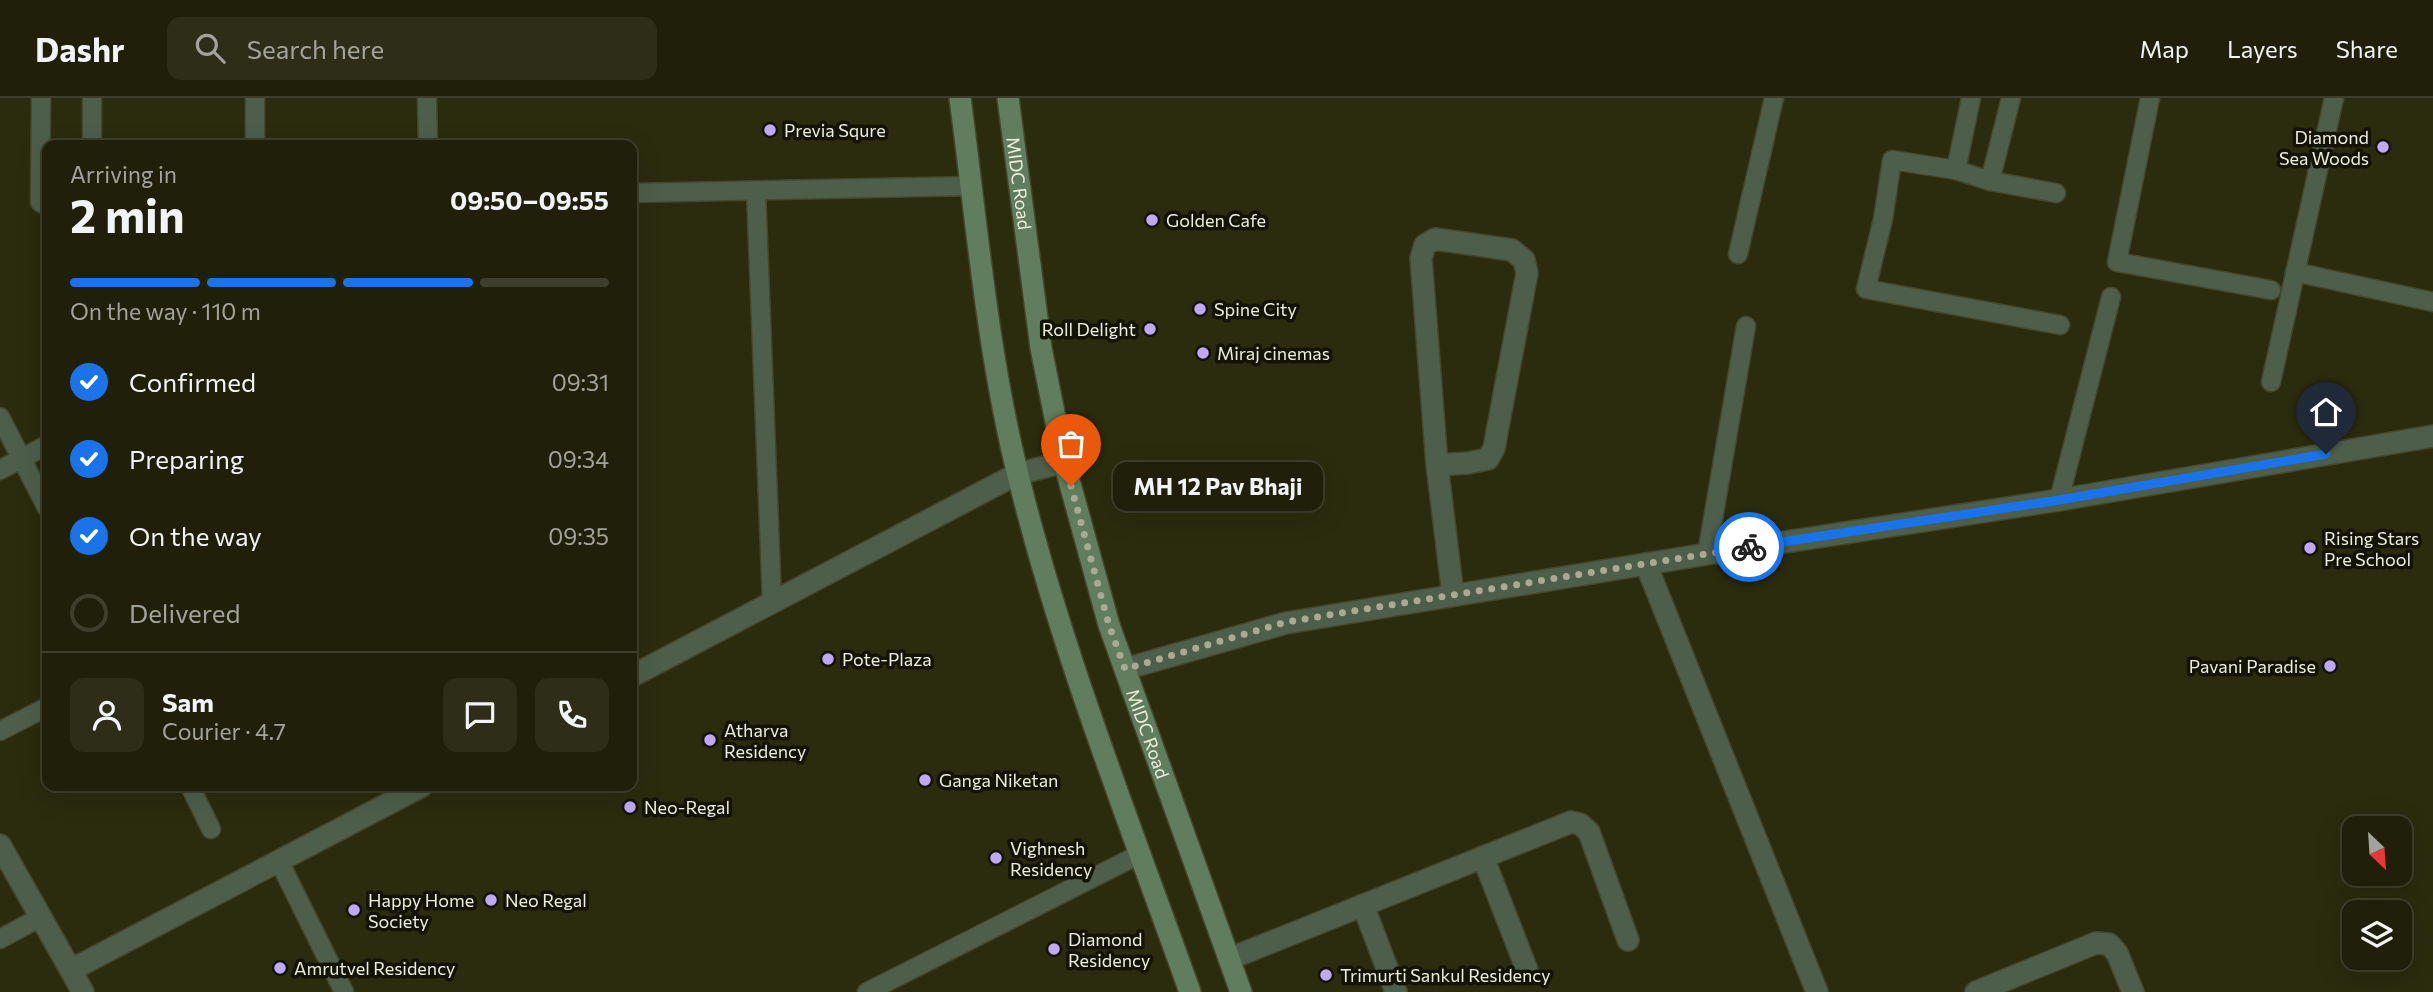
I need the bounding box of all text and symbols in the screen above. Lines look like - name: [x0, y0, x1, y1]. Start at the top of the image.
- search box: [167, 17, 657, 80]
- text: Dashr: [35, 28, 125, 69]
- icon: search: [191, 29, 229, 67]
- text: Search here: [247, 33, 384, 64]
- text: Map: [2140, 34, 2189, 63]
- text: Layers: [2227, 34, 2298, 63]
- text: Share: [2336, 34, 2398, 63]
- place label: Previa Squre: [784, 119, 886, 141]
- marker: Previa Squre: [762, 122, 778, 138]
- place label: Diamond Sea Woods: [2279, 126, 2369, 169]
- street label: MIDC Road: [1002, 136, 1036, 231]
- marker: Diamond Sea Woods: [2375, 139, 2391, 155]
- text: Arriving in: [70, 160, 177, 188]
- text: 09:50–09:55: [450, 184, 609, 215]
- text: 2 min: [70, 186, 185, 242]
- place label: Golden Cafe: [1166, 209, 1266, 231]
- marker: Golden Cafe: [1144, 212, 1160, 228]
- text: On the way · 110 m: [70, 297, 261, 325]
- place label: Spine City: [1214, 298, 1297, 320]
- marker: Spine City: [1192, 301, 1208, 317]
- place label: Roll Delight: [1042, 318, 1136, 340]
- marker: Roll Delight: [1142, 321, 1158, 337]
- place label: Miraj cinemas: [1217, 342, 1330, 364]
- marker: Miraj cinemas: [1195, 345, 1211, 361]
- icon: check: [70, 363, 108, 401]
- text: Confirmed: [129, 366, 256, 397]
- text: 09:31: [552, 368, 609, 396]
- pin: [2296, 382, 2356, 454]
- icon: home: [2307, 393, 2345, 431]
- pin: [1041, 414, 1101, 486]
- icon: bag: [1052, 425, 1090, 463]
- icon: check: [70, 440, 108, 478]
- text: Preparing: [129, 443, 244, 474]
- text: 09:34: [548, 445, 609, 473]
- callout: MH 12 Pav Bhaji: [1113, 462, 1323, 510]
- text: MH 12 Pav Bhaji: [1134, 472, 1302, 500]
- courier: [1714, 512, 1784, 582]
- icon: check: [70, 517, 108, 555]
- text: On the way: [129, 520, 262, 551]
- text: 09:35: [548, 522, 609, 550]
- place label: Rising Stars Pre School: [2324, 527, 2419, 570]
- icon: bike: [1730, 528, 1768, 566]
- marker: Rising Stars Pre School: [2302, 540, 2318, 556]
- text: Delivered: [129, 597, 240, 628]
- place label: Pote-Plaza: [842, 648, 932, 670]
- marker: Pote-Plaza: [820, 651, 836, 667]
- place label: Pavani Paradise: [2189, 655, 2316, 677]
- marker: Pavani Paradise: [2322, 658, 2338, 674]
- button: person: [70, 678, 144, 752]
- button: chat: [443, 678, 517, 752]
- button: phone: [535, 678, 609, 752]
- text: Sam: [162, 686, 214, 717]
- street label: MIDC Road: [1122, 686, 1174, 781]
- text: Courier · 4.7: [162, 717, 286, 745]
- place label: Atharva Residency: [724, 719, 806, 762]
- marker: Atharva Residency: [702, 732, 718, 748]
- place label: Ganga Niketan: [939, 769, 1058, 791]
- marker: Ganga Niketan: [917, 772, 933, 788]
- place label: Neo-Regal: [644, 796, 730, 818]
- marker: Neo-Regal: [622, 799, 638, 815]
- north arrow: [2342, 816, 2412, 886]
- map controls: [2342, 816, 2412, 970]
- place label: Vighnesh Residency: [1010, 837, 1092, 880]
- marker: Vighnesh Residency: [988, 850, 1004, 866]
- place label: Happy Home Society: [368, 889, 474, 932]
- place label: Neo Regal: [505, 889, 587, 911]
- marker: Neo Regal: [483, 892, 499, 908]
- button: layers: [2342, 900, 2412, 970]
- marker: Happy Home Society: [346, 902, 362, 918]
- place label: Diamond Residency: [1068, 928, 1150, 971]
- marker: Diamond Residency: [1046, 941, 1062, 957]
- place label: Amrutvel Residency: [294, 957, 455, 979]
- marker: Amrutvel Residency: [272, 960, 288, 976]
- place label: Trimurti Sankul Residency: [1340, 964, 1551, 986]
- marker: Trimurti Sankul Residency: [1318, 967, 1334, 983]

